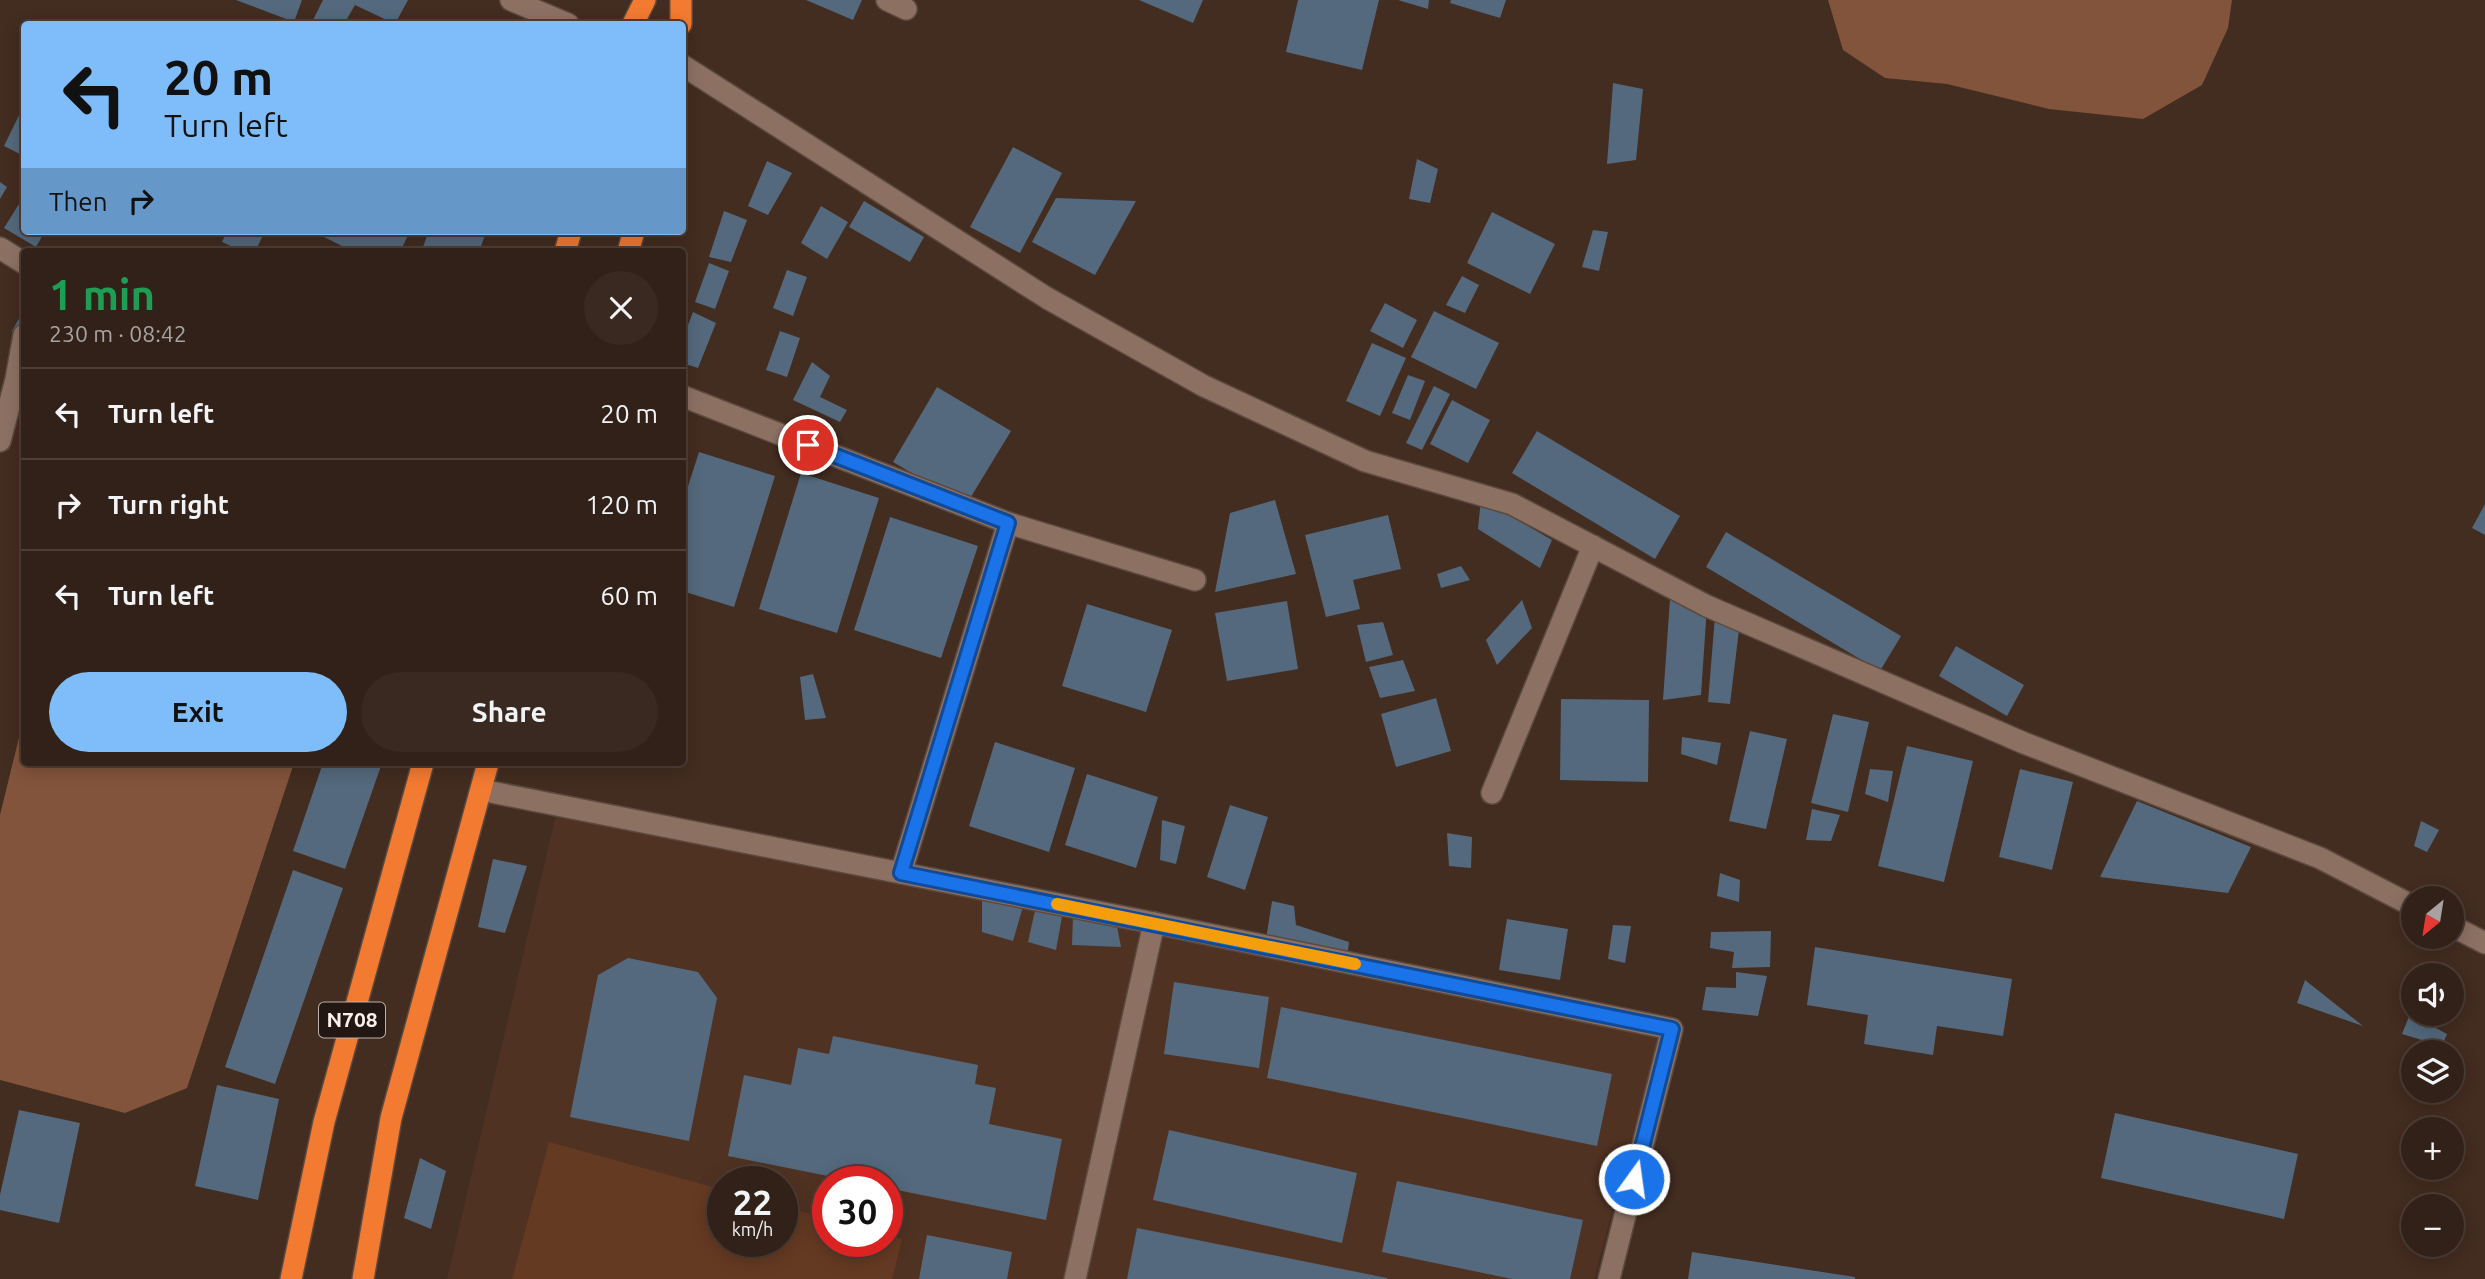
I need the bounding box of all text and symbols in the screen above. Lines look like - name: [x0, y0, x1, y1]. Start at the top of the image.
- icon: left: [49, 49, 140, 140]
- text: 20 m: [164, 49, 273, 104]
- text: Turn left: [164, 107, 288, 143]
- icon: right: [122, 182, 160, 220]
- text: Then: [49, 187, 108, 216]
- text: 1 min: [49, 271, 155, 318]
- button: close: [584, 271, 658, 345]
- text: 230 m · 08:42: [49, 321, 187, 346]
- icon: left: [49, 395, 87, 433]
- text: Turn left: [108, 399, 214, 428]
- text: 20 m: [600, 399, 658, 428]
- pin: [778, 415, 838, 475]
- icon: arrive: [789, 426, 827, 464]
- icon: right: [49, 486, 87, 524]
- text: Turn right: [108, 490, 229, 519]
- text: 120 m: [586, 490, 658, 519]
- icon: left: [49, 577, 87, 615]
- text: Turn left: [108, 581, 214, 610]
- text: 60 m: [600, 581, 658, 610]
- button: Exit: [49, 672, 347, 752]
- button: Share: [361, 672, 658, 752]
- north arrow: [2401, 886, 2464, 948]
- map controls: [2401, 886, 2464, 1257]
- button: sound: [2401, 963, 2464, 1026]
- road number: N708: [319, 1002, 385, 1038]
- button: layers: [2401, 1040, 2464, 1103]
- button: +: [2401, 1117, 2464, 1180]
- position arrow: [1597, 1142, 1671, 1216]
- speed limit sign: 30: [812, 1166, 903, 1257]
- text: 22: [733, 1182, 772, 1222]
- button: −: [2401, 1194, 2464, 1257]
- text: km/h: [732, 1219, 773, 1239]

